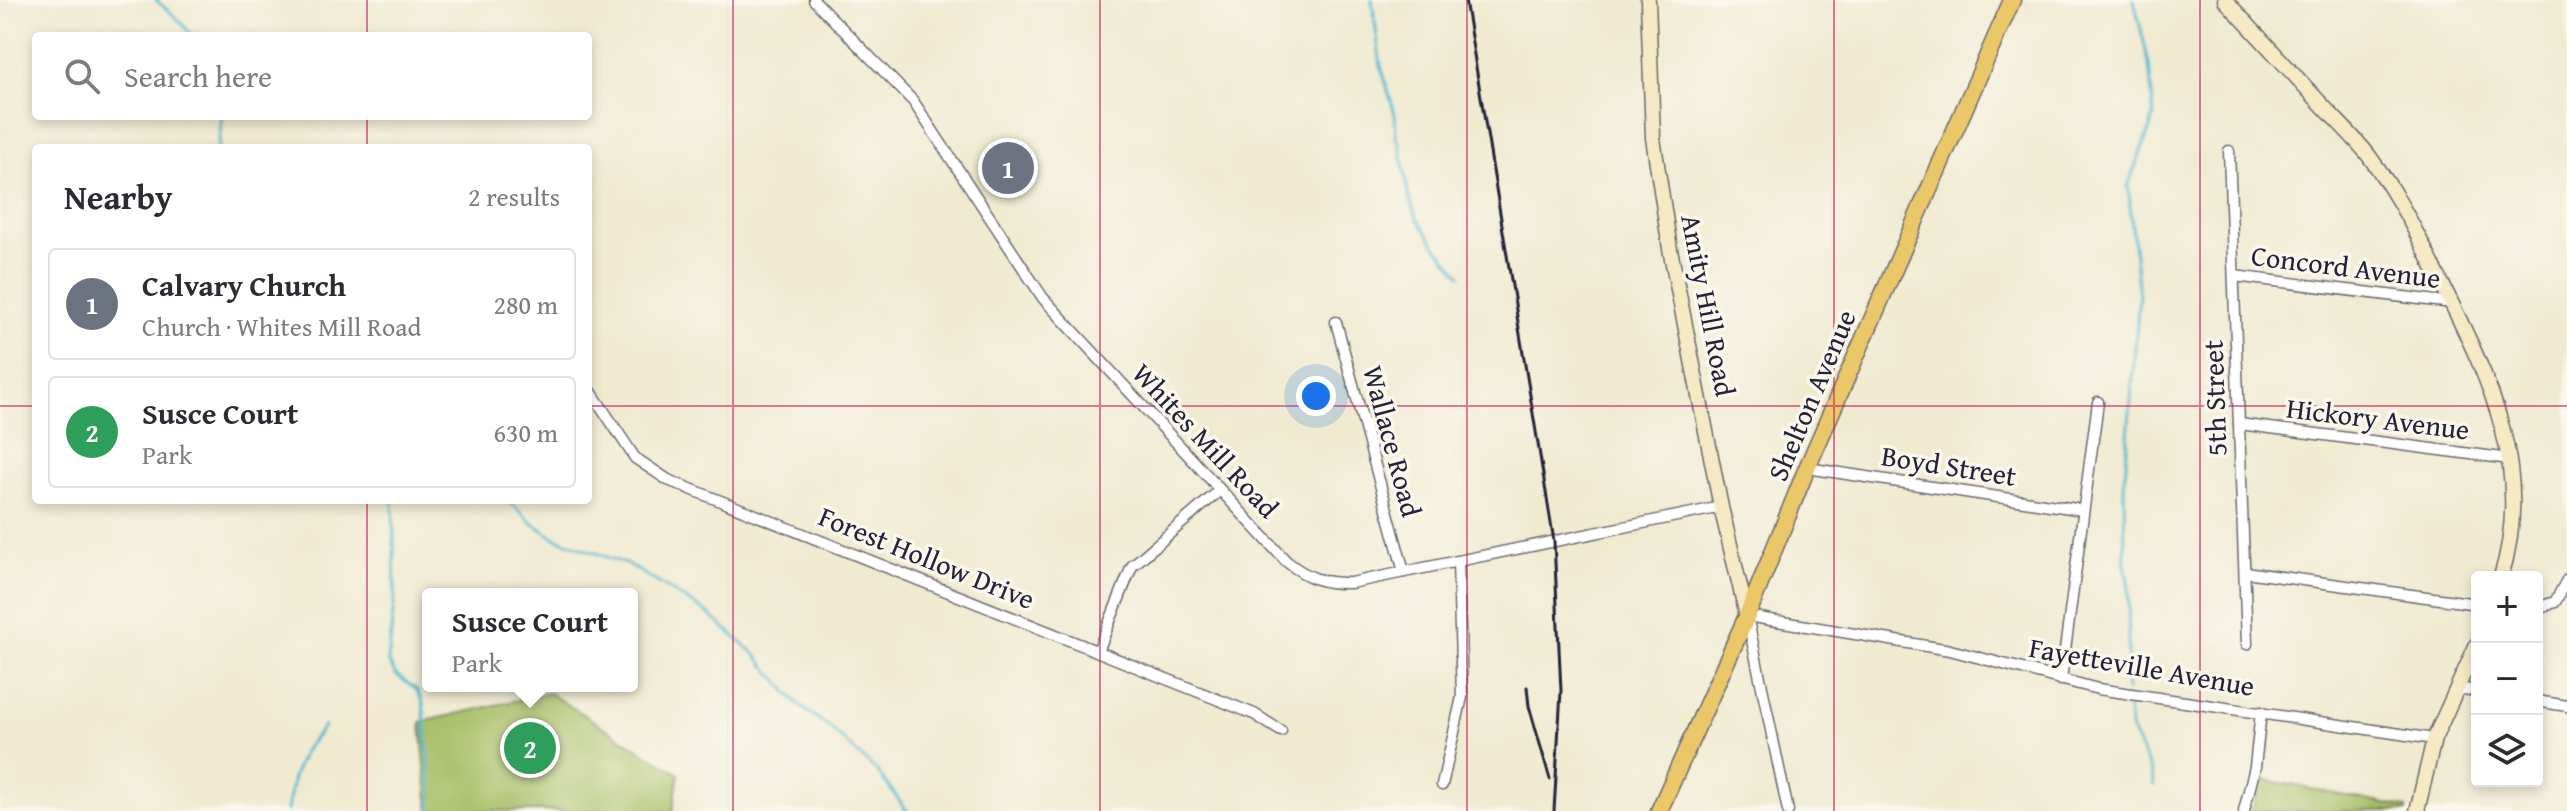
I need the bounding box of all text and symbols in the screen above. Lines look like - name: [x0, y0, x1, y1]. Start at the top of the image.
- search box: [32, 32, 592, 120]
- icon: search: [60, 54, 104, 98]
- text: Search here: [124, 54, 272, 98]
- pin: 1: [982, 138, 1034, 198]
- text: Nearby: [64, 172, 173, 221]
- text: 2 results: [468, 177, 560, 216]
- street label: Amity Hill Road: [1671, 210, 1747, 400]
- street label: Concord Avenue: [2249, 234, 2443, 298]
- text: Calvary Church: [142, 263, 346, 307]
- text: 1: [85, 285, 99, 324]
- text: 280 m: [493, 285, 558, 324]
- street label: Shelton Avenue: [1756, 303, 1866, 487]
- text: Church · Whites Mill Road: [142, 307, 421, 346]
- street label: 5th Street: [2191, 339, 2237, 457]
- street label: Whites Mill Road: [1123, 353, 1289, 527]
- street label: Wallace Road: [1353, 361, 1433, 521]
- your location: [1296, 376, 1336, 416]
- street label: Hickory Avenue: [2284, 386, 2472, 450]
- text: Susce Court: [142, 391, 298, 435]
- text: 2: [85, 413, 99, 452]
- text: 630 m: [493, 413, 558, 452]
- street label: Boyd Street: [1879, 434, 2020, 496]
- text: Park: [142, 435, 192, 474]
- street label: Forest Hollow Drive: [813, 495, 1041, 619]
- map controls: [2471, 571, 2543, 787]
- button: +: [2471, 571, 2543, 643]
- popup: [422, 588, 638, 692]
- text: Susce Court: [452, 599, 608, 643]
- street label: Fayetteville Avenue: [2026, 626, 2258, 706]
- text: Park: [452, 643, 502, 682]
- button: −: [2471, 643, 2543, 715]
- button: layers: [2471, 715, 2543, 787]
- pin: 2: [504, 718, 556, 778]

